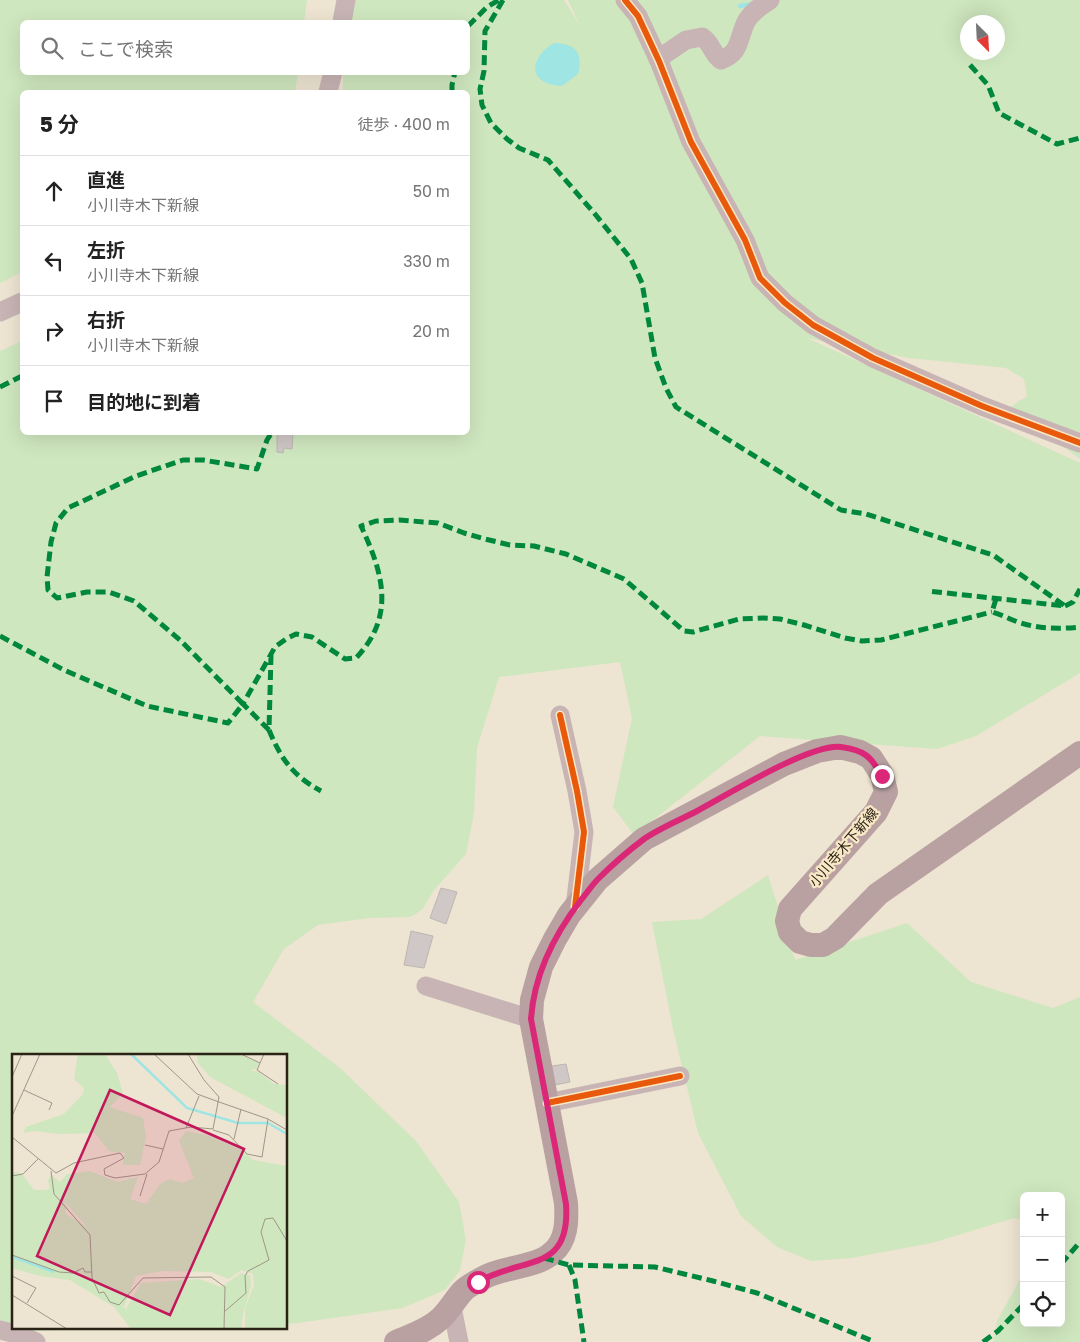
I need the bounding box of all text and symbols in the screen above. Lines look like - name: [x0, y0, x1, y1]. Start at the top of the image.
- north arrow: [960, 15, 1005, 60]
- search box: [20, 20, 470, 75]
- icon: search: [38, 34, 66, 62]
- text: ここで検索: [78, 37, 173, 60]
- text: 5 分: [40, 111, 79, 137]
- text: 徒歩 · 400 m: [357, 114, 450, 134]
- text: 直進: [87, 168, 125, 191]
- icon: ahead: [40, 177, 68, 205]
- text: 50 m: [413, 181, 450, 201]
- text: 小川寺木下新線: [87, 195, 199, 215]
- text: 左折: [87, 238, 125, 261]
- icon: left: [40, 247, 68, 275]
- text: 330 m: [403, 251, 450, 271]
- text: 小川寺木下新線: [87, 265, 199, 285]
- text: 右折: [87, 308, 125, 331]
- icon: right: [40, 317, 68, 345]
- text: 20 m: [413, 321, 450, 341]
- text: 小川寺木下新線: [87, 335, 199, 355]
- icon: arrive: [40, 387, 68, 415]
- text: 目的地に到着: [87, 390, 201, 413]
- route end: [871, 765, 894, 788]
- street label: 小川寺木下新線: [805, 804, 881, 890]
- inset map: [12, 1054, 288, 1330]
- map controls: [1020, 1192, 1065, 1327]
- button: +: [1020, 1192, 1065, 1237]
- button: −: [1020, 1237, 1065, 1282]
- route start: [467, 1271, 490, 1294]
- button: locate: [1020, 1282, 1065, 1327]

